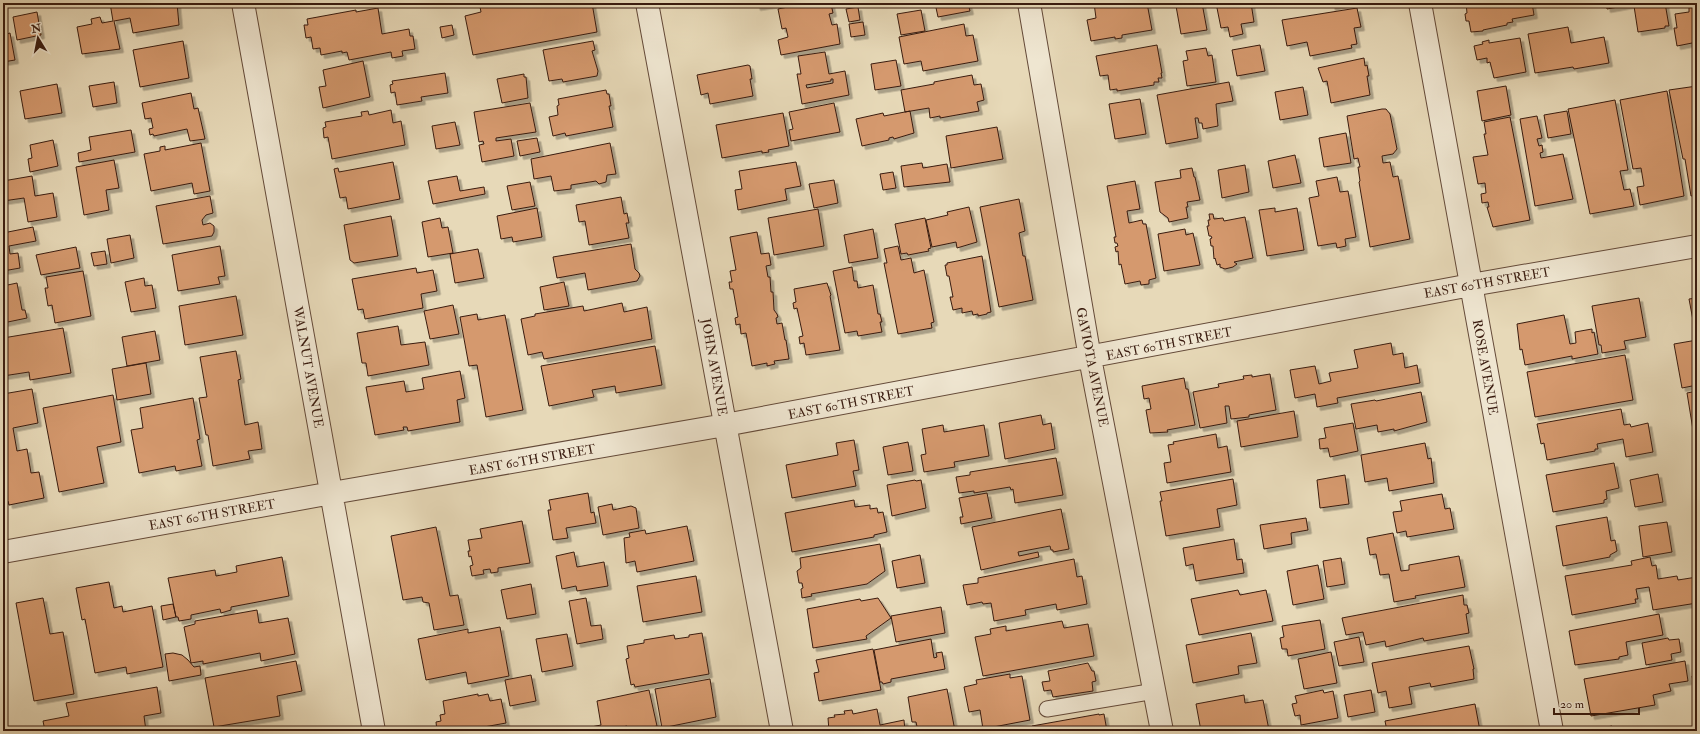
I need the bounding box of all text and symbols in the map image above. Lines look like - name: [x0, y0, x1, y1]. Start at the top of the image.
- north arrow: [18, 18, 58, 58]
- text: N: [29, 21, 43, 36]
- street label: EAST 60TH STREET: [1423, 264, 1552, 302]
- street label: WALNUT AVENUE: [289, 304, 327, 429]
- street label: GAVIOTA AVENUE: [1073, 306, 1111, 428]
- street label: JOHN AVENUE: [697, 316, 730, 417]
- street label: ROSE AVENUE: [1469, 318, 1501, 416]
- street label: EAST 60TH STREET: [1105, 324, 1234, 364]
- street label: EAST 60TH STREET: [787, 383, 916, 423]
- street label: EAST 60TH STREET: [468, 441, 597, 479]
- street label: EAST 60TH STREET: [148, 496, 277, 534]
- scale bar: [1554, 690, 1639, 716]
- text: 20 m: [1560, 697, 1585, 712]

